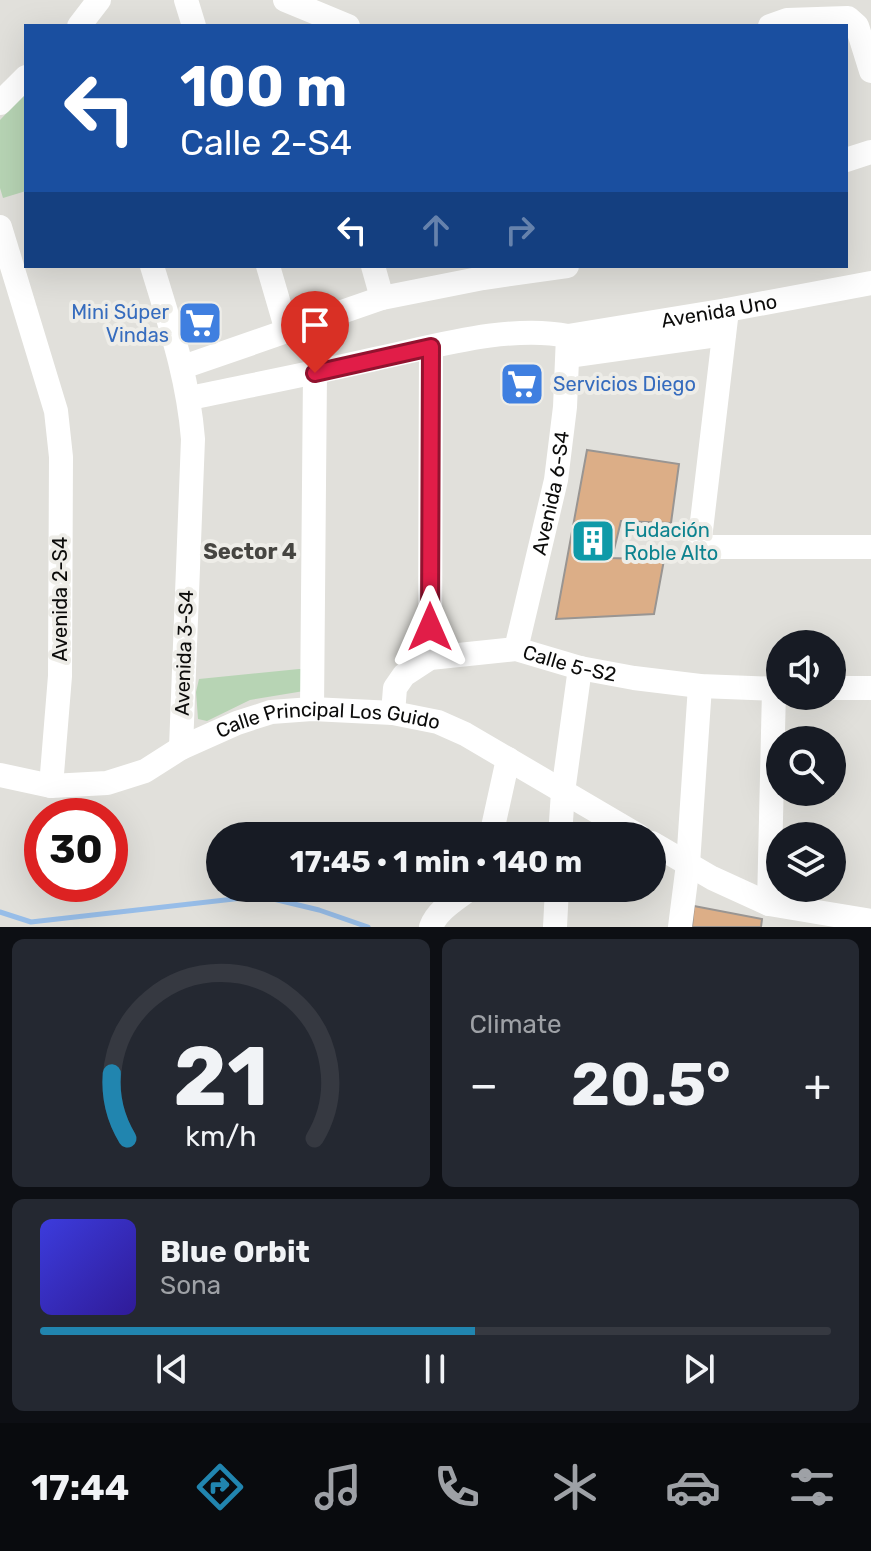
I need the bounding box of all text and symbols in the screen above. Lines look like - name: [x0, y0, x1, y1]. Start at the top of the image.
- text: 100 m: [180, 54, 347, 120]
- icon: left: [48, 56, 152, 160]
- text: Calle 2-S4: [180, 121, 352, 164]
- icon: left: [330, 208, 374, 252]
- icon: ahead: [414, 208, 458, 252]
- icon: right: [498, 208, 542, 252]
- street label: Avenida Uno: [659, 289, 779, 333]
- pin: [281, 291, 349, 373]
- supermarket icon: Mini Súper Vindas: [176, 299, 224, 347]
- place label: Mini Súper Vindas: [71, 300, 169, 347]
- icon: arrive: [293, 303, 337, 347]
- supermarket icon: Servicios Diego: [498, 360, 546, 408]
- place label: Servicios Diego: [553, 372, 696, 396]
- street label: Avenida 6-S4: [527, 430, 574, 557]
- building icon: Fudación Roble Alto: [569, 517, 617, 565]
- place label: Fudación Roble Alto: [624, 518, 718, 565]
- street label: Avenida 2-S4: [48, 537, 72, 661]
- district label: Sector 4: [203, 538, 297, 565]
- position arrow: [388, 585, 472, 669]
- street label: Avenida 3-S4: [170, 590, 198, 716]
- map controls: [766, 630, 846, 902]
- button: sound: [766, 630, 846, 710]
- street label: Calle 5-S2: [520, 640, 618, 686]
- street label: Calle Principal Los Guido: [212, 697, 442, 743]
- button: search: [766, 726, 846, 806]
- speed limit sign: 30: [24, 798, 128, 902]
- button: layers: [766, 822, 846, 902]
- text: 17:45 · 1 min · 140 m: [290, 844, 582, 880]
- text: Climate: [470, 1009, 562, 1040]
- text: 21: [173, 1027, 268, 1126]
- text: 20.5°: [571, 1049, 731, 1120]
- text: −: [470, 1059, 498, 1111]
- text: +: [804, 1059, 831, 1111]
- text: km/h: [185, 1119, 256, 1153]
- text: Blue Orbit: [160, 1234, 310, 1270]
- text: Sona: [160, 1270, 221, 1301]
- icon: previous: [150, 1347, 194, 1391]
- icon: pause: [413, 1347, 457, 1391]
- icon: next: [677, 1347, 721, 1391]
- icon: directions: [192, 1459, 248, 1515]
- icon: music: [310, 1459, 366, 1515]
- icon: phone: [429, 1459, 485, 1515]
- icon: climate: [547, 1459, 603, 1515]
- icon: car: [665, 1459, 721, 1515]
- icon: filters: [784, 1459, 840, 1515]
- text: 17:44: [31, 1466, 129, 1509]

